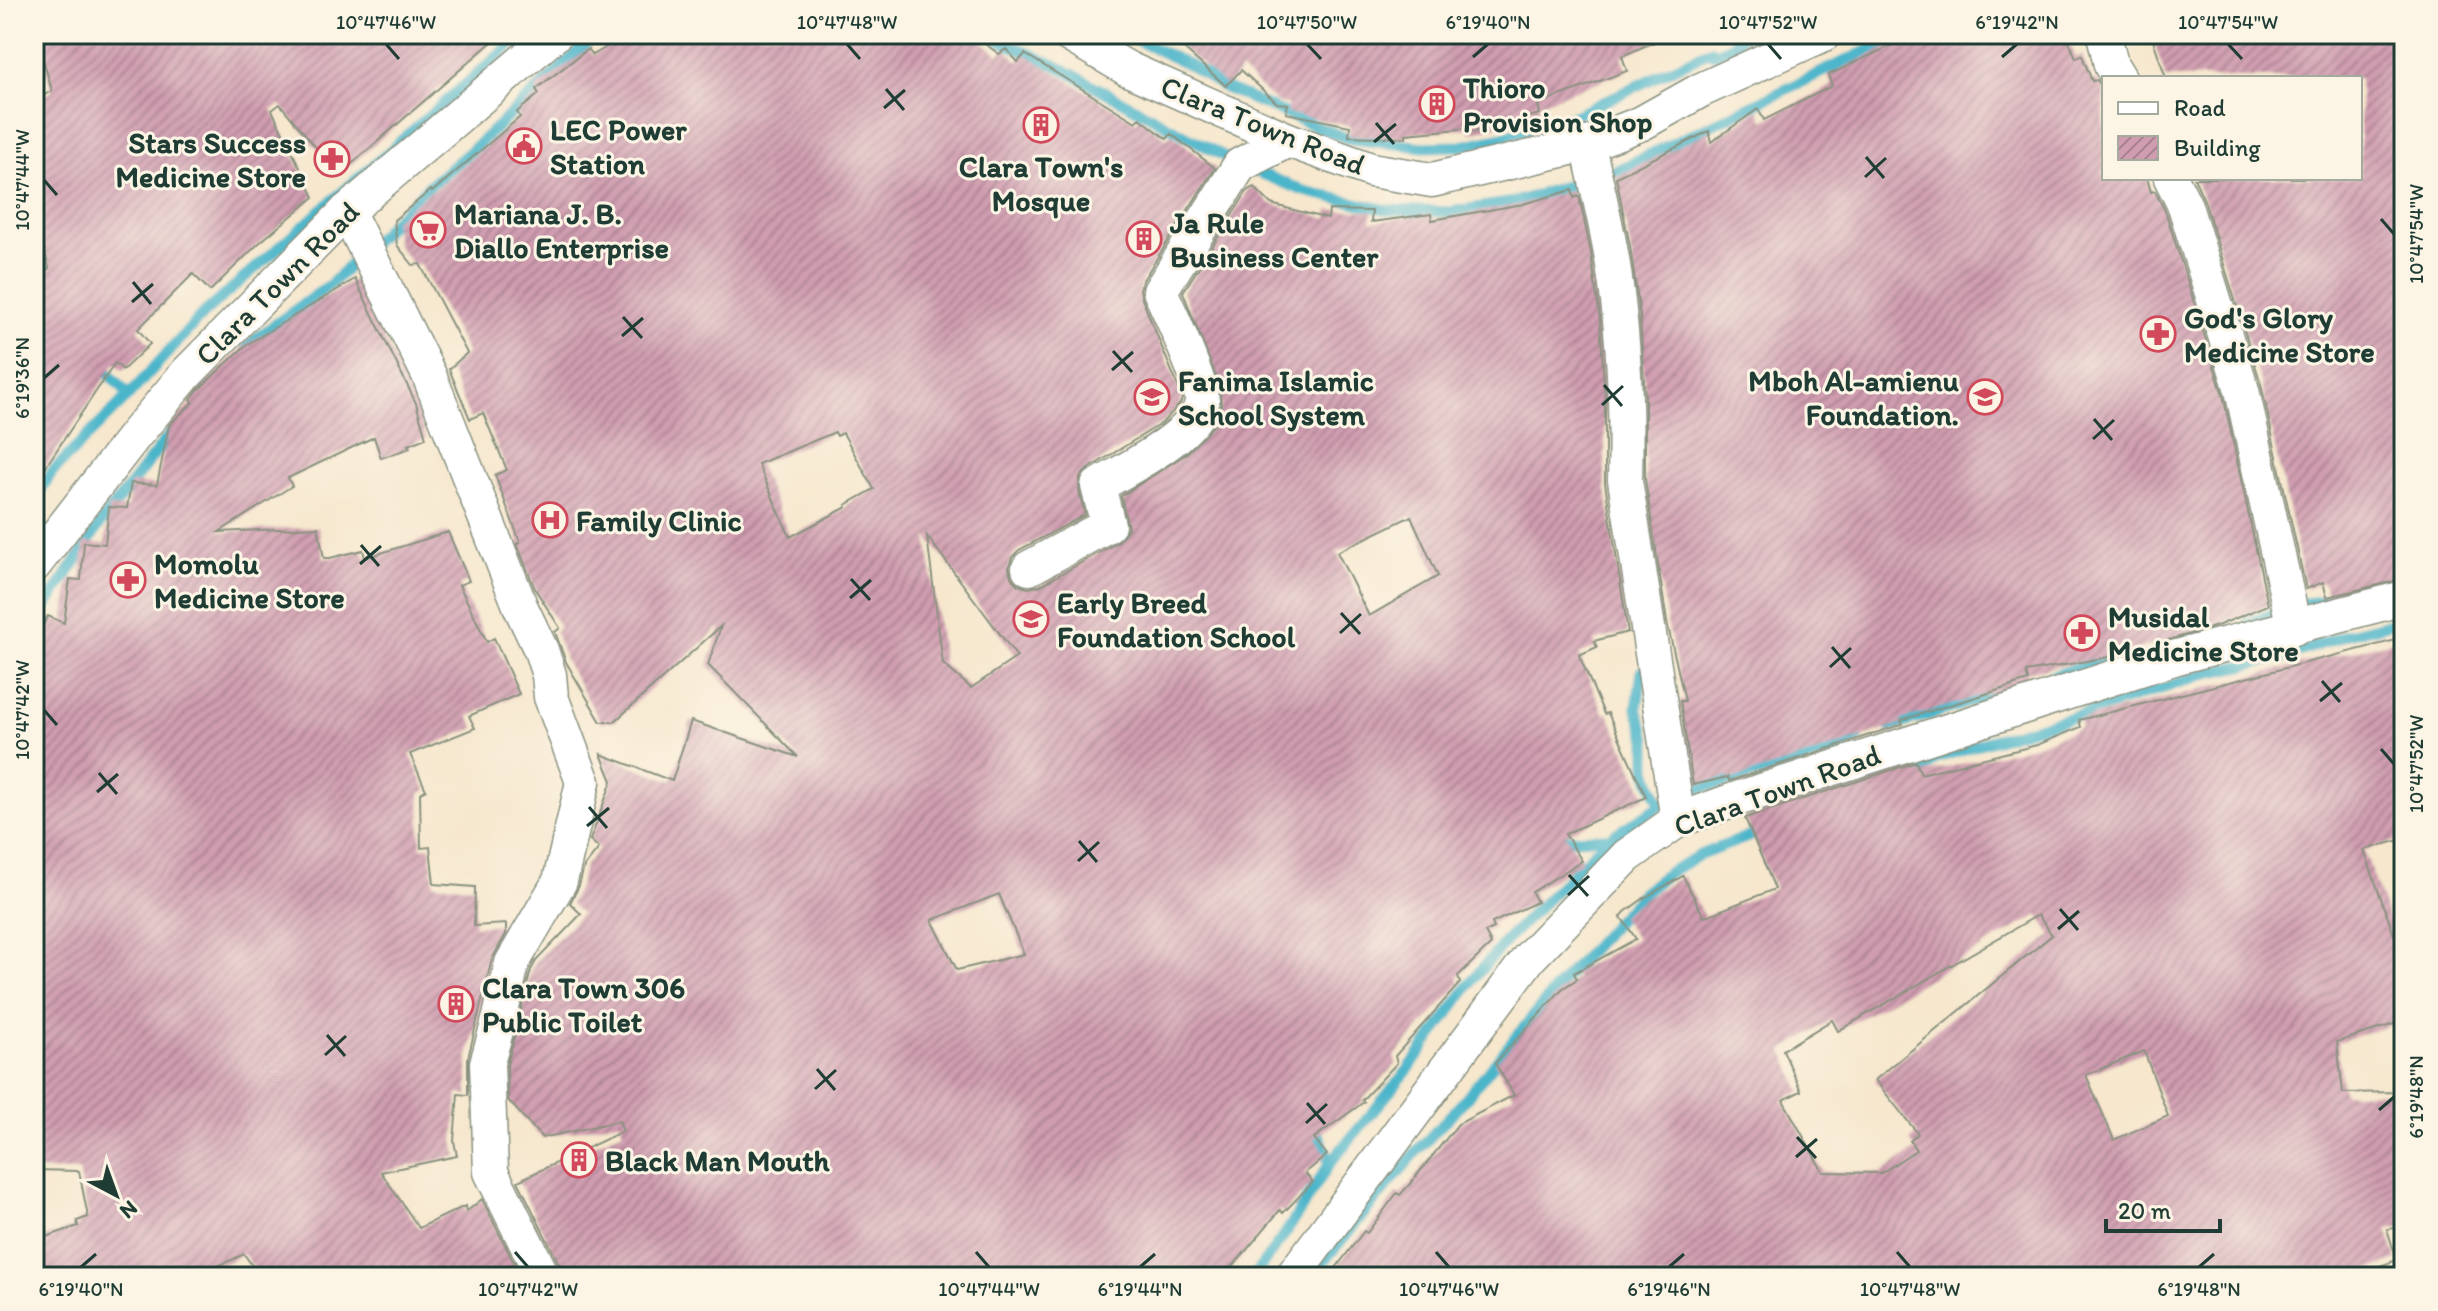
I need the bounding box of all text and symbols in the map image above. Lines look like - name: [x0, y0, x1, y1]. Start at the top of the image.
- text: 10°47'46"W: [336, 10, 436, 34]
- text: 10°47'48"W: [797, 10, 897, 34]
- text: 10°47'50"W: [1257, 10, 1357, 34]
- text: 6°19'40"N: [1445, 10, 1531, 34]
- text: 10°47'52"W: [1719, 10, 1817, 34]
- text: 6°19'42"N: [1975, 10, 2059, 34]
- text: 10°47'54"W: [2178, 10, 2278, 34]
- street label: Clara Town Road: [1155, 67, 1371, 183]
- place label: Thioro Provision Shop: [1462, 69, 1653, 140]
- legend: [2102, 76, 2362, 180]
- building icon: Thioro Provision Shop: [1418, 85, 1456, 123]
- text: Road: [2174, 93, 2226, 122]
- building icon: Clara Town's Mosque: [1022, 106, 1060, 144]
- place label: LEC Power Station: [550, 111, 687, 182]
- place label: Stars Success Medicine Store: [115, 124, 306, 195]
- public building icon: LEC Power Station: [505, 127, 543, 165]
- text: 10°47'44"W: [10, 129, 34, 231]
- text: Building: [2174, 133, 2261, 162]
- pharmacy icon: Stars Success Medicine Store: [313, 140, 351, 178]
- place label: Clara Town's Mosque: [959, 148, 1123, 219]
- text: 10°47'54"W: [2404, 184, 2428, 284]
- street label: Clara Town Road: [187, 193, 367, 373]
- place label: Mariana J. B. Diallo Enterprise: [454, 195, 669, 266]
- place label: Ja Rule Business Center: [1169, 204, 1379, 275]
- supermarket icon: Mariana J. B. Diallo Enterprise: [409, 211, 447, 249]
- building icon: Ja Rule Business Center: [1125, 220, 1163, 258]
- place label: God's Glory Medicine Store: [2184, 299, 2375, 370]
- pharmacy icon: God's Glory Medicine Store: [2139, 315, 2177, 353]
- text: 6°19'36"N: [10, 337, 34, 419]
- place label: Fanima Islamic School System: [1178, 362, 1374, 433]
- place label: Mboh Al-amienu Foundation.: [1748, 362, 1960, 433]
- school or university icon: Fanima Islamic School System: [1133, 378, 1171, 416]
- school or university icon: Mboh Al-amienu Foundation.: [1966, 378, 2004, 416]
- hospital icon: Family Clinic: [531, 501, 569, 539]
- place label: Family Clinic: [576, 502, 741, 539]
- place label: Momolu Medicine Store: [154, 545, 345, 616]
- pharmacy icon: Momolu Medicine Store: [109, 561, 147, 599]
- place label: Early Breed Foundation School: [1057, 584, 1296, 655]
- place label: Musidal Medicine Store: [2108, 598, 2299, 669]
- school or university icon: Early Breed Foundation School: [1012, 600, 1050, 638]
- pharmacy icon: Musidal Medicine Store: [2063, 614, 2101, 652]
- text: 10°47'42"W: [10, 660, 34, 760]
- text: 10°47'52"W: [2404, 715, 2428, 813]
- street label: Clara Town Road: [1669, 735, 1885, 845]
- place label: Clara Town 306 Public Toilet: [482, 969, 685, 1040]
- building icon: Clara Town 306 Public Toilet: [437, 985, 475, 1023]
- text: 6°19'48"N: [2404, 1055, 2428, 1139]
- building icon: Black Man Mouth: [560, 1141, 598, 1179]
- place label: Black Man Mouth: [605, 1142, 831, 1179]
- north arrow: [76, 1155, 156, 1235]
- scale bar: [2106, 1183, 2220, 1233]
- text: N: [114, 1195, 143, 1225]
- text: 20 m: [2118, 1196, 2171, 1225]
- text: 6°19'40"N: [38, 1277, 124, 1301]
- text: 10°47'42"W: [478, 1277, 578, 1301]
- text: 10°47'44"W: [938, 1277, 1040, 1301]
- text: 6°19'44"N: [1098, 1277, 1182, 1301]
- text: 10°47'46"W: [1399, 1277, 1499, 1301]
- text: 6°19'46"N: [1627, 1277, 1711, 1301]
- text: 10°47'48"W: [1860, 1277, 1960, 1301]
- text: 6°19'48"N: [2157, 1277, 2241, 1301]

